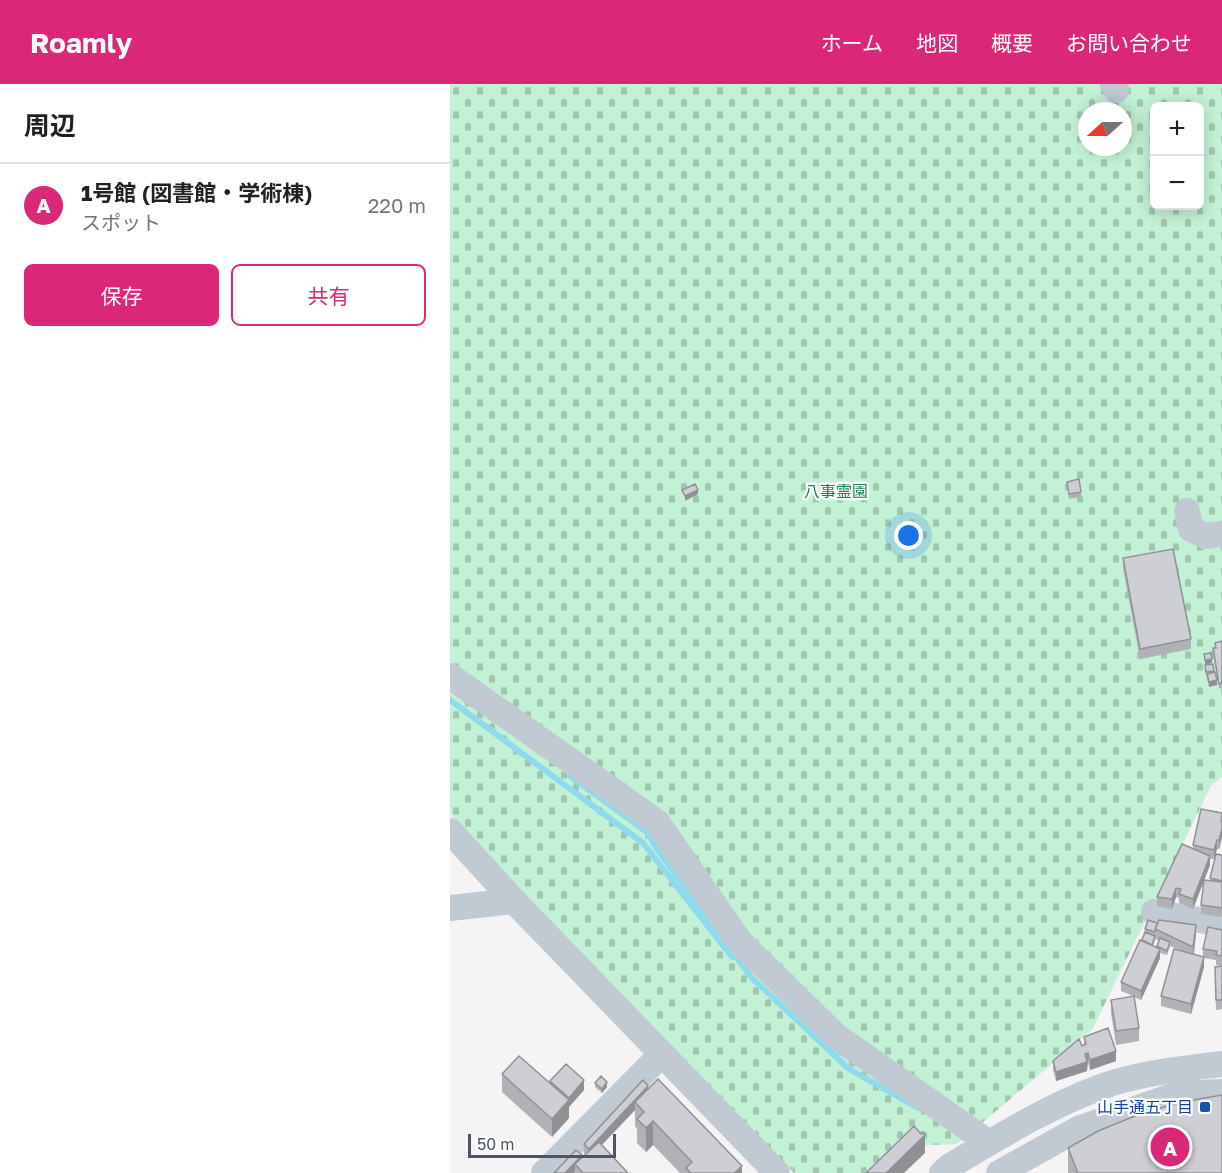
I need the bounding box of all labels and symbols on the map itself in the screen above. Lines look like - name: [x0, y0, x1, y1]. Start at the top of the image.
- north arrow: [1078, 102, 1132, 156]
- park label: 八事霊園: [804, 481, 868, 501]
- your location: [894, 521, 923, 550]
- place label: 山手通五丁目: [1097, 1097, 1193, 1117]
- marker: 山手通五丁目: [1198, 1100, 1212, 1114]
- pin: A: [1150, 1124, 1190, 1170]
- scale bar: [468, 1131, 616, 1158]

